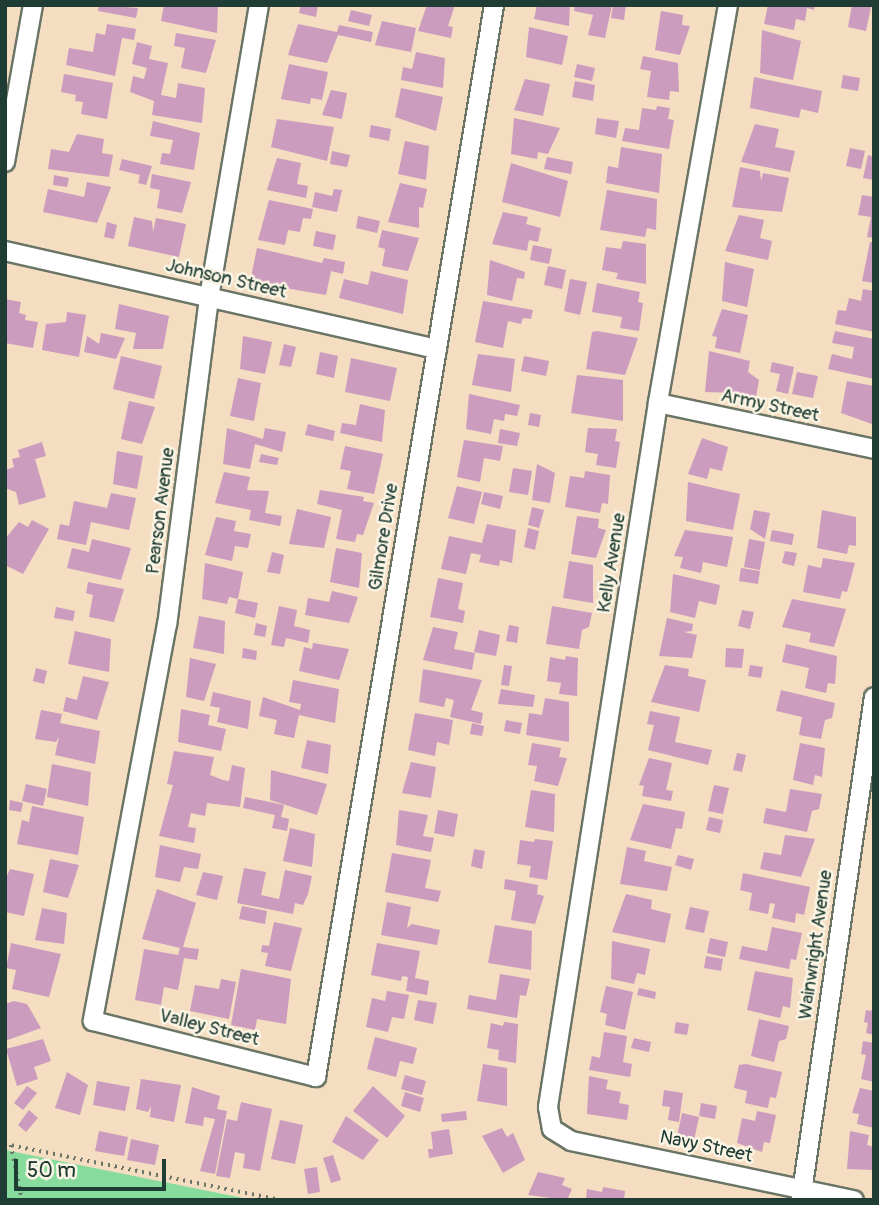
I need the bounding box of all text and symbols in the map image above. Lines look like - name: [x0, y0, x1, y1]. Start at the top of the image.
- street label: Johnson Street: [163, 254, 289, 304]
- street label: Army Street: [719, 384, 821, 428]
- street label: Pearson Avenue: [142, 446, 180, 576]
- street label: Gilmore Drive: [364, 482, 404, 592]
- street label: Kelly Avenue: [593, 512, 631, 614]
- street label: Wainwright Avenue: [794, 869, 838, 1021]
- street label: Valley Street: [157, 1005, 261, 1051]
- street label: Navy Street: [658, 1126, 754, 1168]
- scale bar: [18, 1146, 170, 1190]
- text: 50 m: [27, 1157, 76, 1184]

